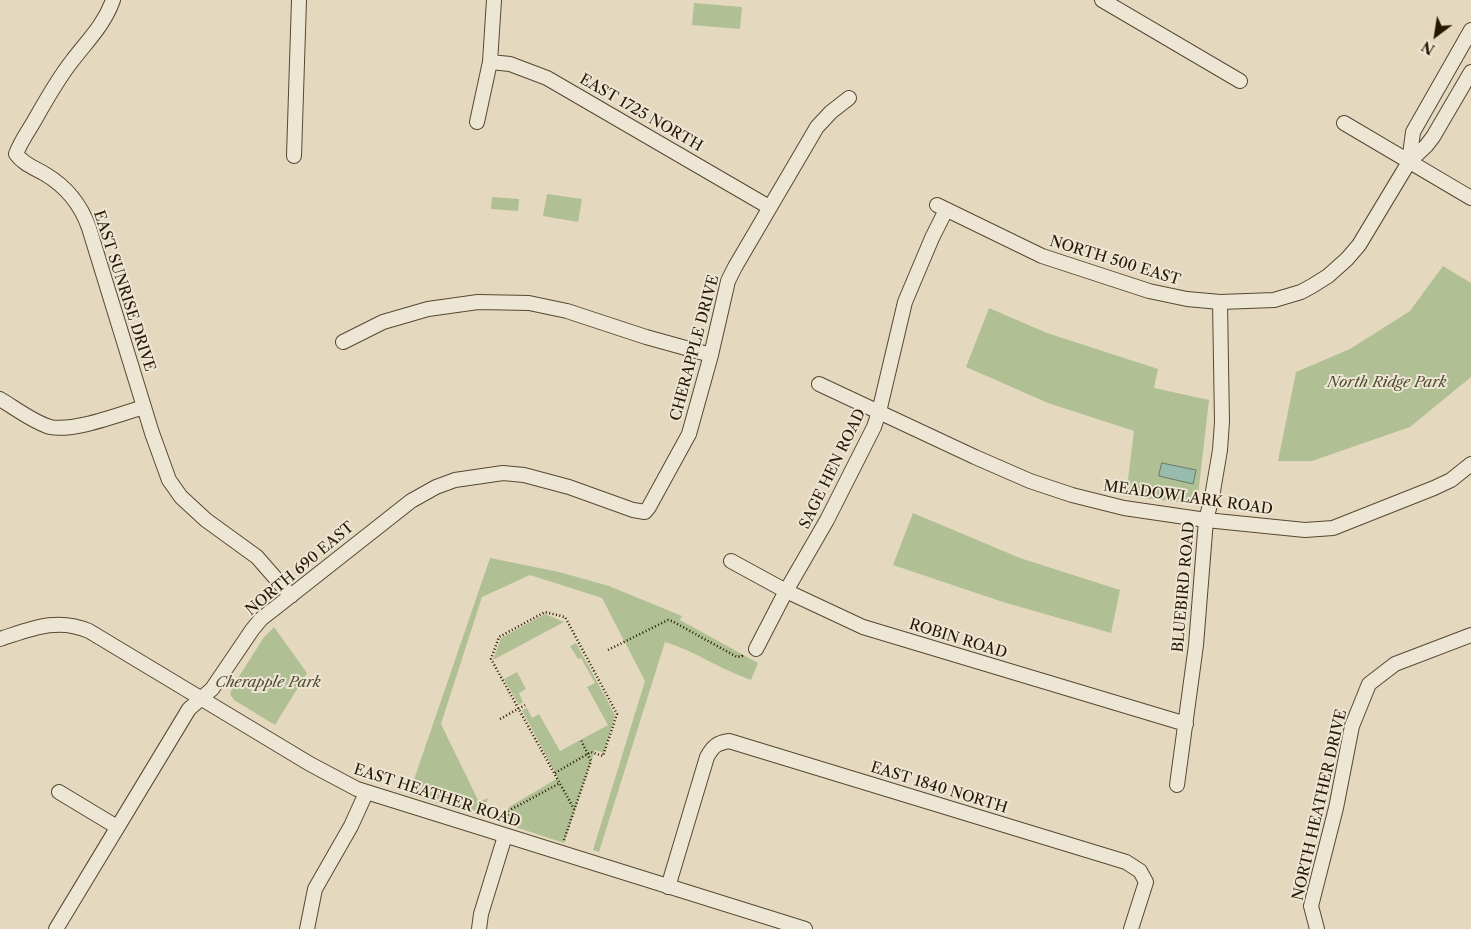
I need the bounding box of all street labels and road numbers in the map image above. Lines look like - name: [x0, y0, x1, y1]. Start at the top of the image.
- street label: EAST 1725 NORTH: [576, 70, 706, 156]
- street label: EAST SUNRISE DRIVE: [89, 208, 159, 374]
- street label: NORTH 500 EAST: [1047, 232, 1183, 290]
- street label: CHERAPPLE DRIVE: [667, 273, 723, 423]
- street label: SAGE HEN ROAD: [796, 406, 870, 532]
- street label: MEADOWLARK ROAD: [1102, 477, 1274, 519]
- street label: NORTH 690 EAST: [242, 518, 358, 620]
- street label: BLUEBIRD ROAD: [1169, 521, 1199, 653]
- street label: ROBIN ROAD: [907, 616, 1009, 662]
- street label: NORTH HEATHER DRIVE: [1289, 708, 1351, 902]
- street label: EAST 1840 NORTH: [868, 759, 1010, 817]
- street label: EAST HEATHER ROAD: [351, 761, 523, 831]

